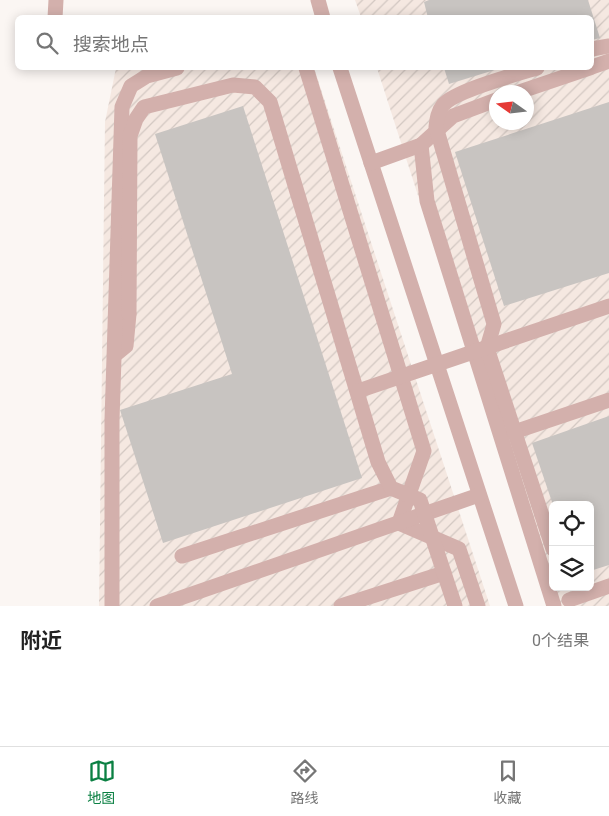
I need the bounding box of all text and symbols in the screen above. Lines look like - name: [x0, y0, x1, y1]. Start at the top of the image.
- search box: [15, 15, 594, 70]
- icon: search: [33, 29, 61, 57]
- text: 搜索地点: [73, 33, 149, 56]
- north arrow: [489, 85, 534, 130]
- map controls: [549, 501, 594, 591]
- button: locate: [549, 501, 594, 546]
- button: layers: [549, 546, 594, 591]
- text: 附近: [20, 629, 62, 653]
- text: 0个结果: [532, 631, 589, 650]
- tab: 地图: [88, 757, 116, 807]
- tab: 路线: [291, 757, 319, 807]
- tab: 收藏: [494, 757, 522, 807]

